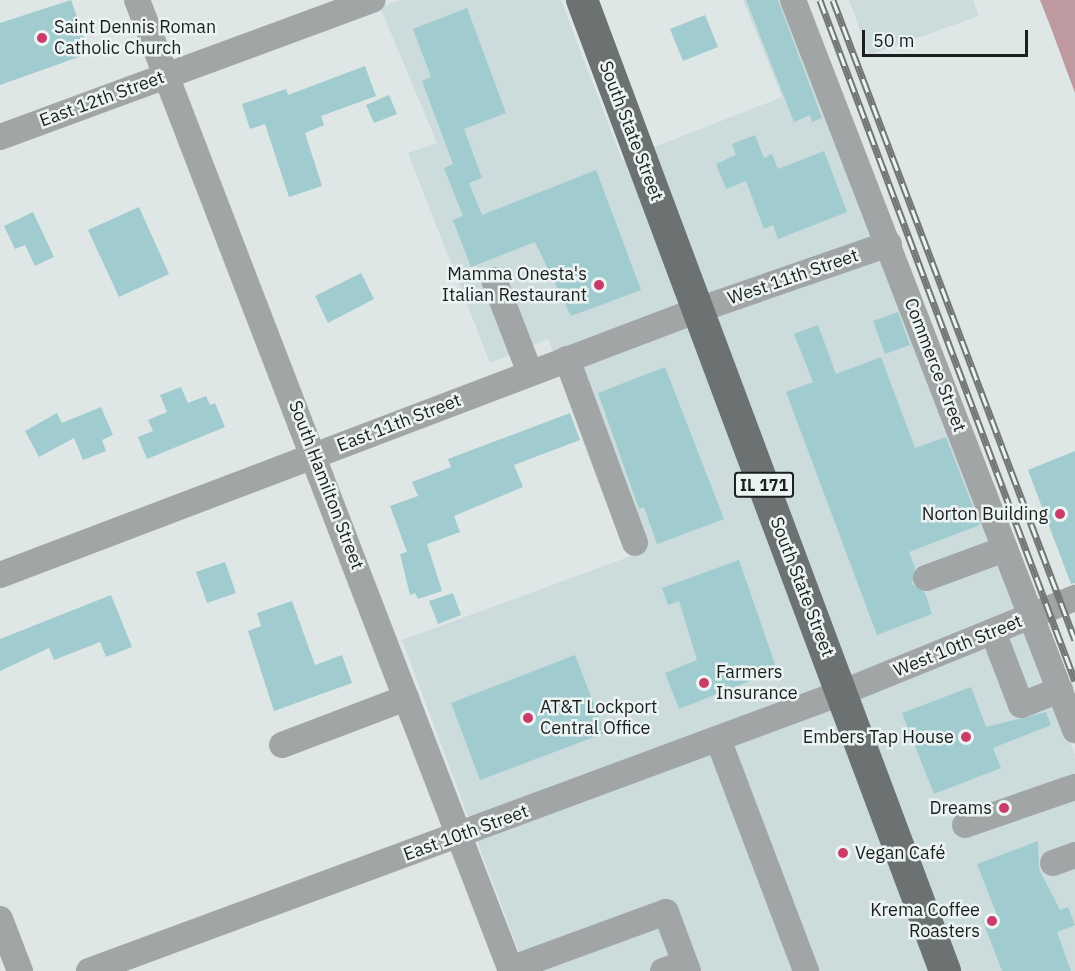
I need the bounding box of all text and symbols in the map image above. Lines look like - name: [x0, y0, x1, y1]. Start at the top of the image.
- place label: Saint Dennis Roman Catholic Church: [54, 17, 216, 60]
- scale bar: [865, 18, 1032, 56]
- text: 50 m: [873, 29, 915, 52]
- marker: Saint Dennis Roman Catholic Church: [35, 31, 49, 45]
- street label: South State Street: [594, 58, 668, 204]
- street label: East 12th Street: [37, 66, 167, 132]
- street label: West 11th Street: [725, 245, 861, 309]
- place label: Mamma Onesta's Italian Restaurant: [442, 264, 587, 306]
- marker: Mamma Onesta's Italian Restaurant: [592, 278, 606, 292]
- street label: Commerce Street: [900, 295, 970, 435]
- street label: East 11th Street: [334, 389, 464, 457]
- street label: South Hamilton Street: [284, 398, 368, 572]
- road number: IL 171: [734, 472, 794, 498]
- place label: Norton Building: [922, 503, 1048, 525]
- marker: Norton Building: [1053, 507, 1067, 521]
- street label: South State Street: [765, 514, 839, 660]
- street label: West 10th Street: [891, 610, 1025, 682]
- place label: Farmers Insurance: [716, 662, 798, 704]
- marker: Farmers Insurance: [697, 676, 711, 690]
- place label: AT&T Lockport Central Office: [540, 697, 657, 740]
- marker: AT&T Lockport Central Office: [521, 711, 535, 725]
- place label: Embers Tap House: [803, 726, 954, 748]
- marker: Embers Tap House: [959, 730, 973, 744]
- place label: Dreams: [929, 797, 992, 819]
- street label: East 10th Street: [401, 800, 531, 866]
- marker: Dreams: [997, 801, 1011, 815]
- place label: Vegan Café: [855, 842, 945, 864]
- marker: Vegan Café: [836, 846, 850, 860]
- place label: Krema Coffee Roasters: [870, 900, 980, 942]
- marker: Krema Coffee Roasters: [985, 914, 999, 928]

